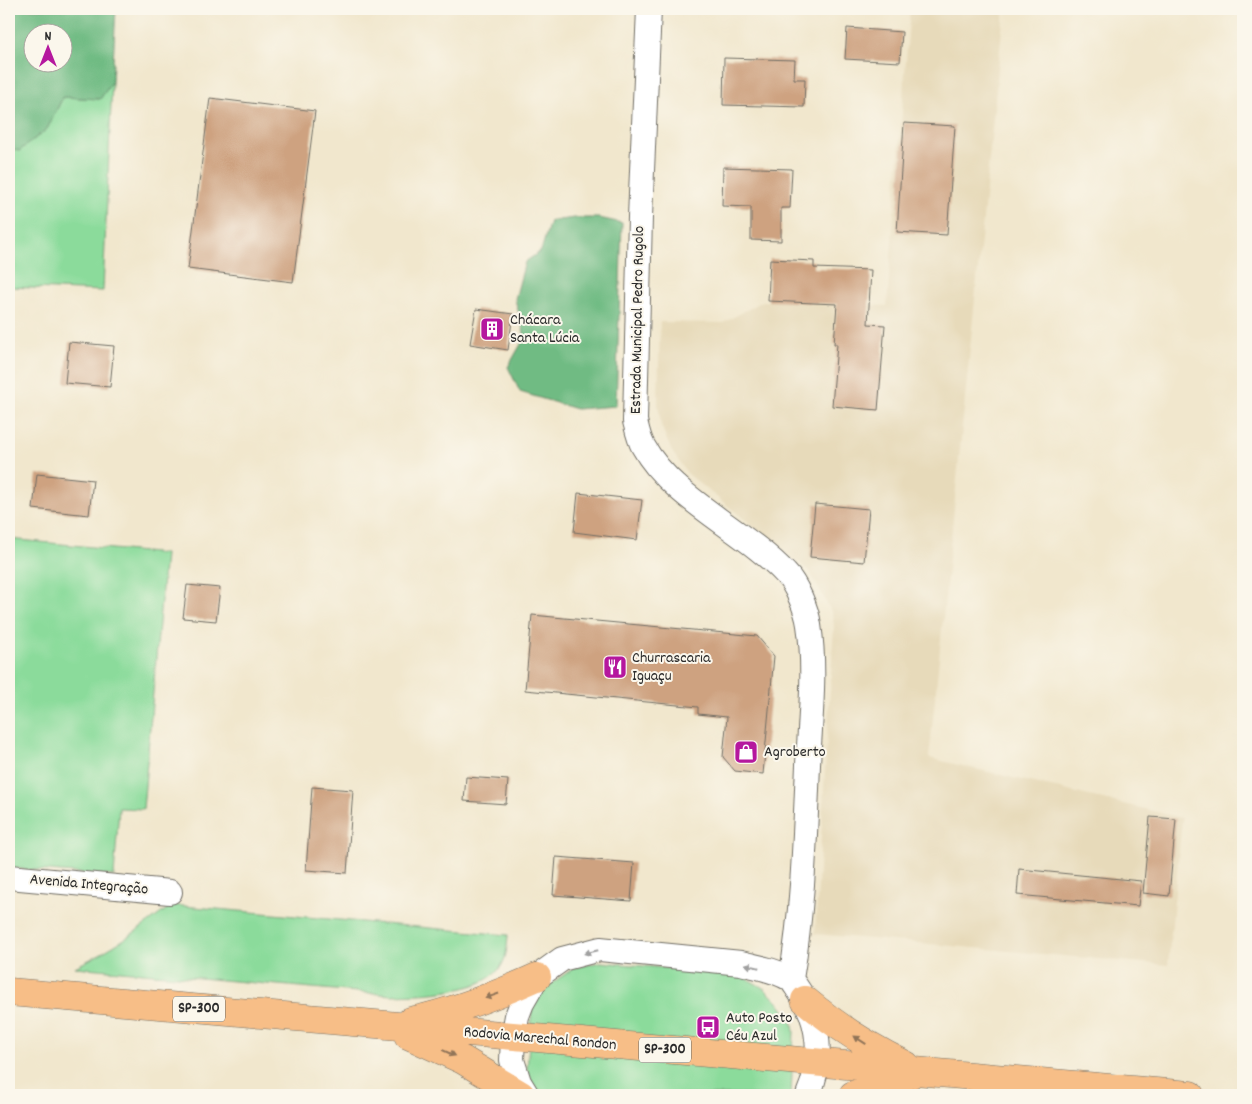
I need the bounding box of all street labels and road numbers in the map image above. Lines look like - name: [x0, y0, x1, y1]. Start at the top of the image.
- street label: Estrada Municipal Pedro Rugolo: [625, 226, 651, 414]
- street label: Avenida Integração: [29, 868, 149, 902]
- road number: SP-300: [173, 996, 225, 1022]
- street label: Rodovia Marechal Rondon: [463, 1021, 617, 1057]
- road number: SP-300: [639, 1038, 691, 1062]

